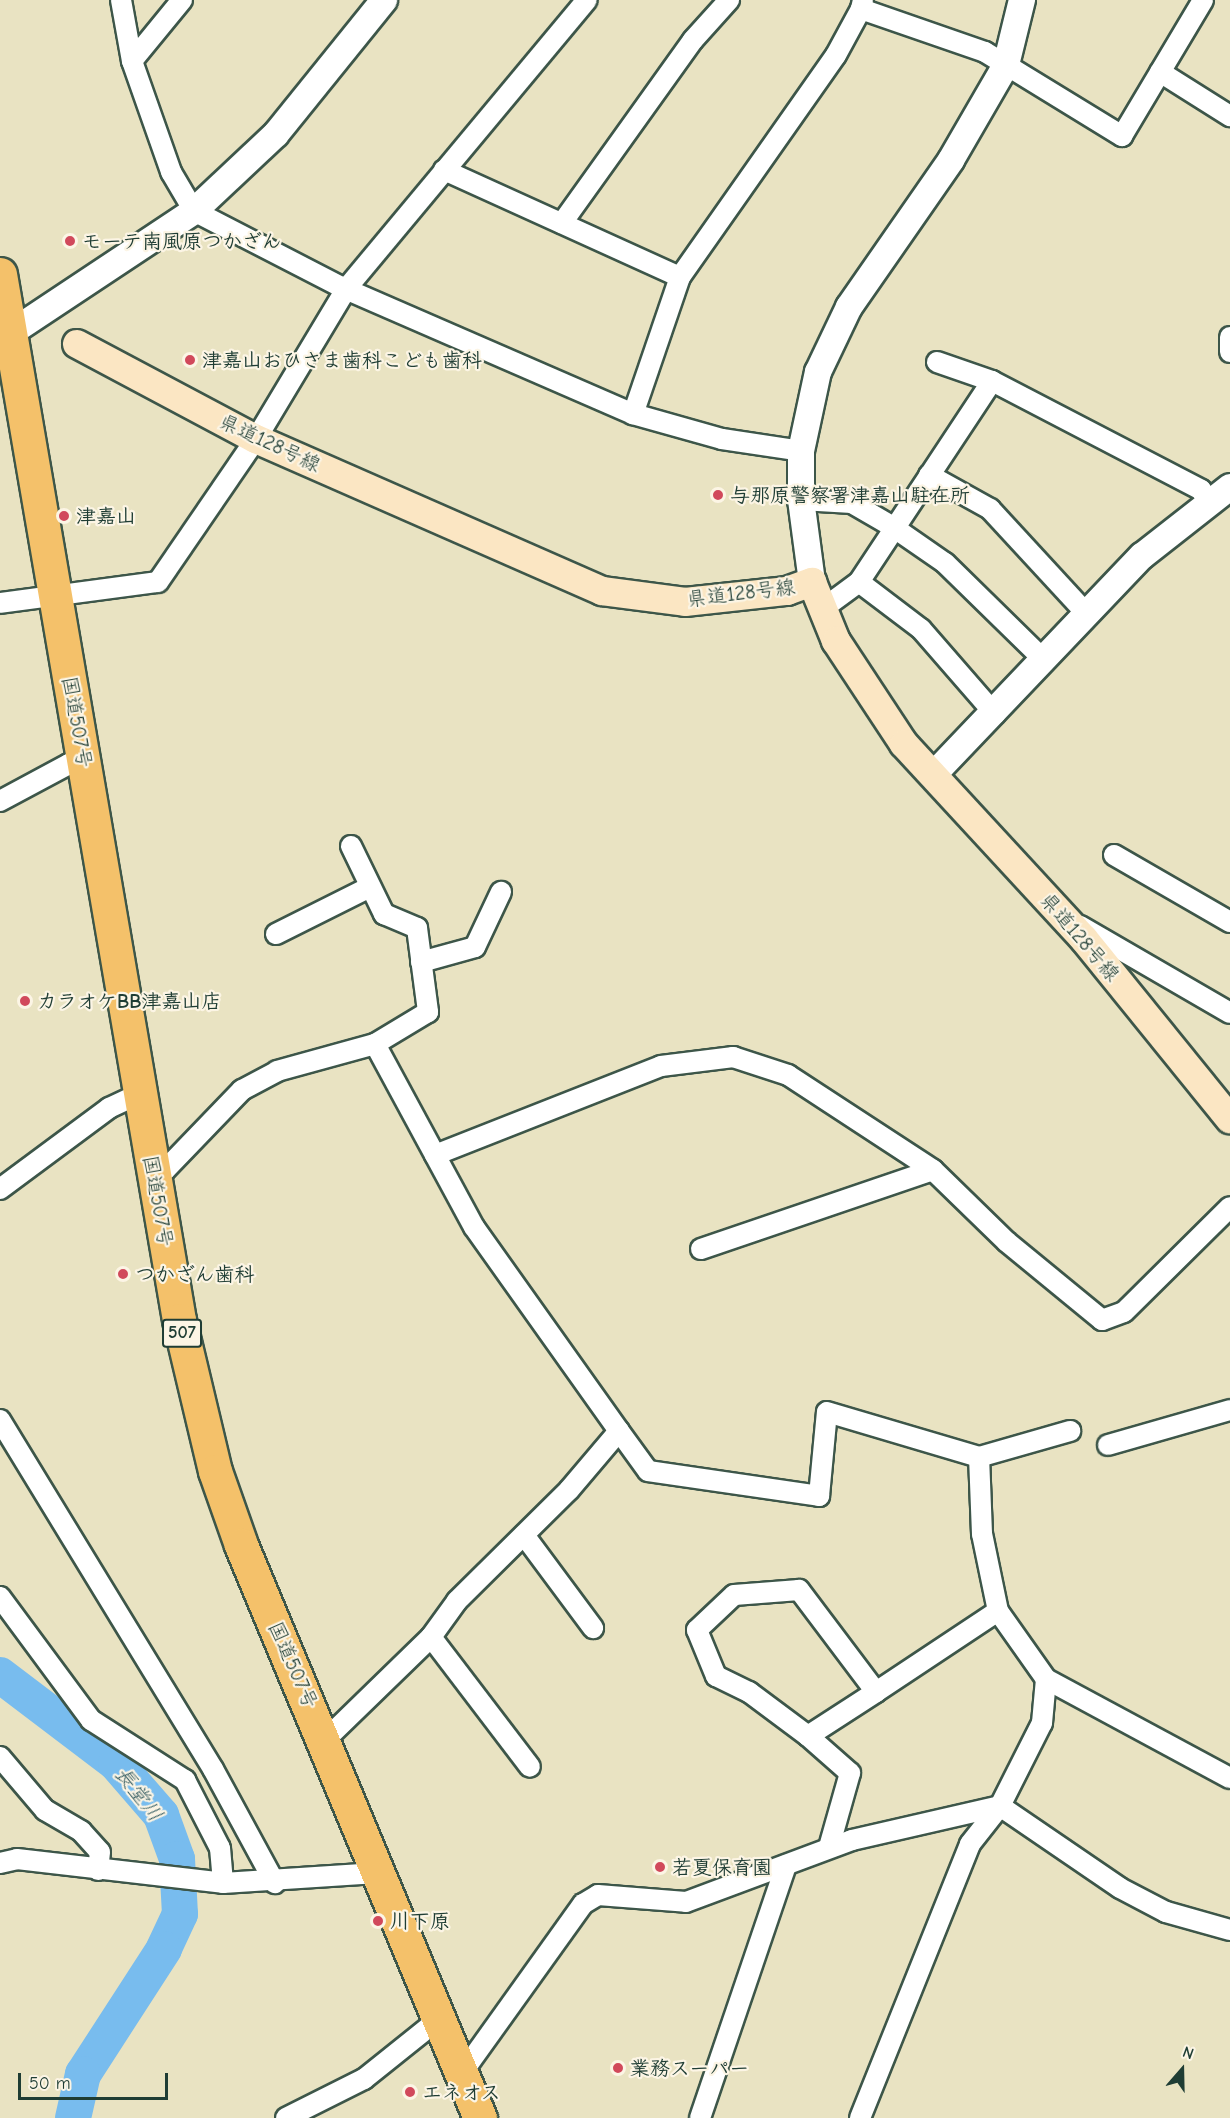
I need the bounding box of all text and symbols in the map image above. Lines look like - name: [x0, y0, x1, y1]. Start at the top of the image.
- place label: モーテ南風原つかざん: [82, 229, 282, 253]
- marker: モーテ南風原つかざん: [63, 234, 77, 248]
- place label: 津嘉山おひさま歯科こども歯科: [202, 348, 482, 372]
- marker: 津嘉山おひさま歯科こども歯科: [183, 353, 197, 367]
- street label: 県道128号線: [216, 409, 324, 477]
- place label: 与那原警察署津嘉山駐在所: [730, 483, 970, 507]
- marker: 与那原警察署津嘉山駐在所: [711, 488, 725, 502]
- place label: 津嘉山: [76, 504, 136, 528]
- marker: 津嘉山: [57, 509, 71, 523]
- street label: 県道128号線: [686, 574, 796, 612]
- street label: 国道507号: [57, 674, 97, 770]
- street label: 県道128号線: [1035, 888, 1125, 986]
- place label: カラオケBB津嘉山店: [37, 989, 221, 1013]
- marker: カラオケBB津嘉山店: [18, 994, 32, 1008]
- street label: 国道507号: [138, 1153, 178, 1249]
- place label: つかざん歯科: [135, 1262, 255, 1286]
- marker: つかざん歯科: [116, 1267, 130, 1281]
- road number: 507: [161, 1318, 203, 1348]
- street label: 国道507号: [263, 1618, 323, 1712]
- water label: 長堂川: [110, 1761, 168, 1827]
- place label: 若夏保育園: [672, 1855, 772, 1879]
- marker: 若夏保育園: [653, 1860, 667, 1874]
- place label: 川下原: [390, 1909, 450, 1933]
- marker: 川下原: [371, 1914, 385, 1928]
- north arrow: [1152, 2040, 1212, 2100]
- text: N: [1180, 2043, 1196, 2063]
- place label: 業務スーパー: [630, 2056, 749, 2080]
- scale bar: [21, 2061, 171, 2099]
- marker: 業務スーパー: [611, 2061, 625, 2075]
- text: 50 m: [29, 2073, 71, 2094]
- place label: エネオス: [422, 2080, 502, 2104]
- marker: エネオス: [403, 2085, 417, 2099]

